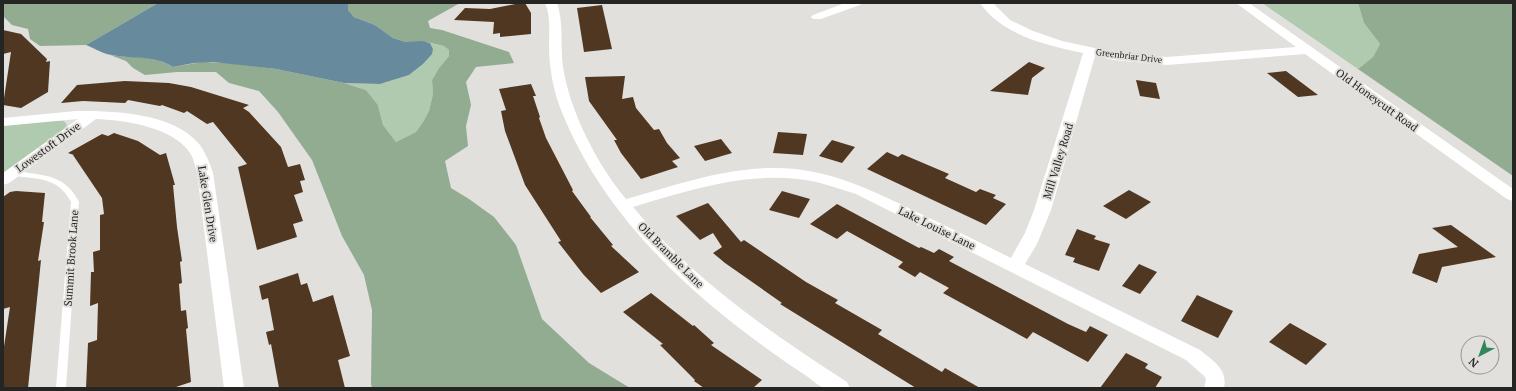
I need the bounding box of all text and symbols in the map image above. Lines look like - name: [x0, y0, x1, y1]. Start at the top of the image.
- street label: Greenbriar Drive: [1095, 46, 1163, 66]
- street label: Old Honeycutt Road: [1333, 65, 1421, 135]
- street label: Lowestoft Drive: [13, 118, 84, 175]
- street label: Mill Valley Road: [1040, 121, 1076, 201]
- street label: Lake Glen Drive: [195, 165, 221, 244]
- street label: Lake Louise Lane: [896, 203, 978, 253]
- street label: Summit Brook Lane: [61, 209, 81, 307]
- street label: Old Bramble Lane: [635, 219, 707, 291]
- north arrow: [1460, 335, 1500, 375]
- text: N: [1465, 354, 1481, 371]

